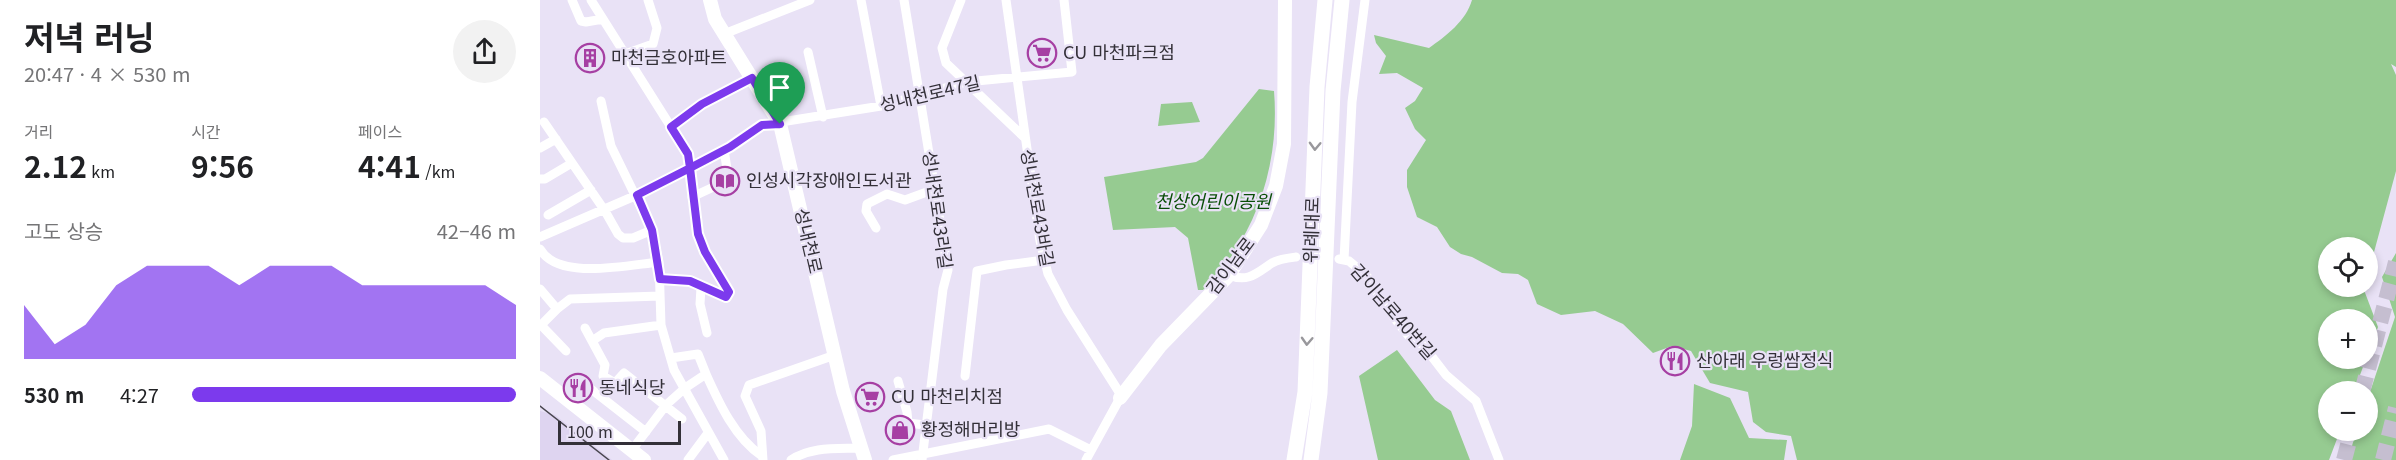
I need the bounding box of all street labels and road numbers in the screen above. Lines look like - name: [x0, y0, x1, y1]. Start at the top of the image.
- street label: 성내천로47길: [877, 68, 983, 116]
- street label: 성내천로43바길: [1016, 147, 1062, 269]
- street label: 성내천로43라길: [918, 149, 960, 271]
- street label: 위례대로: [1296, 196, 1324, 263]
- street label: 성내천로: [790, 205, 830, 276]
- street label: 감이남로: [1199, 231, 1260, 299]
- street label: 감이남로40번길: [1346, 257, 1443, 364]

